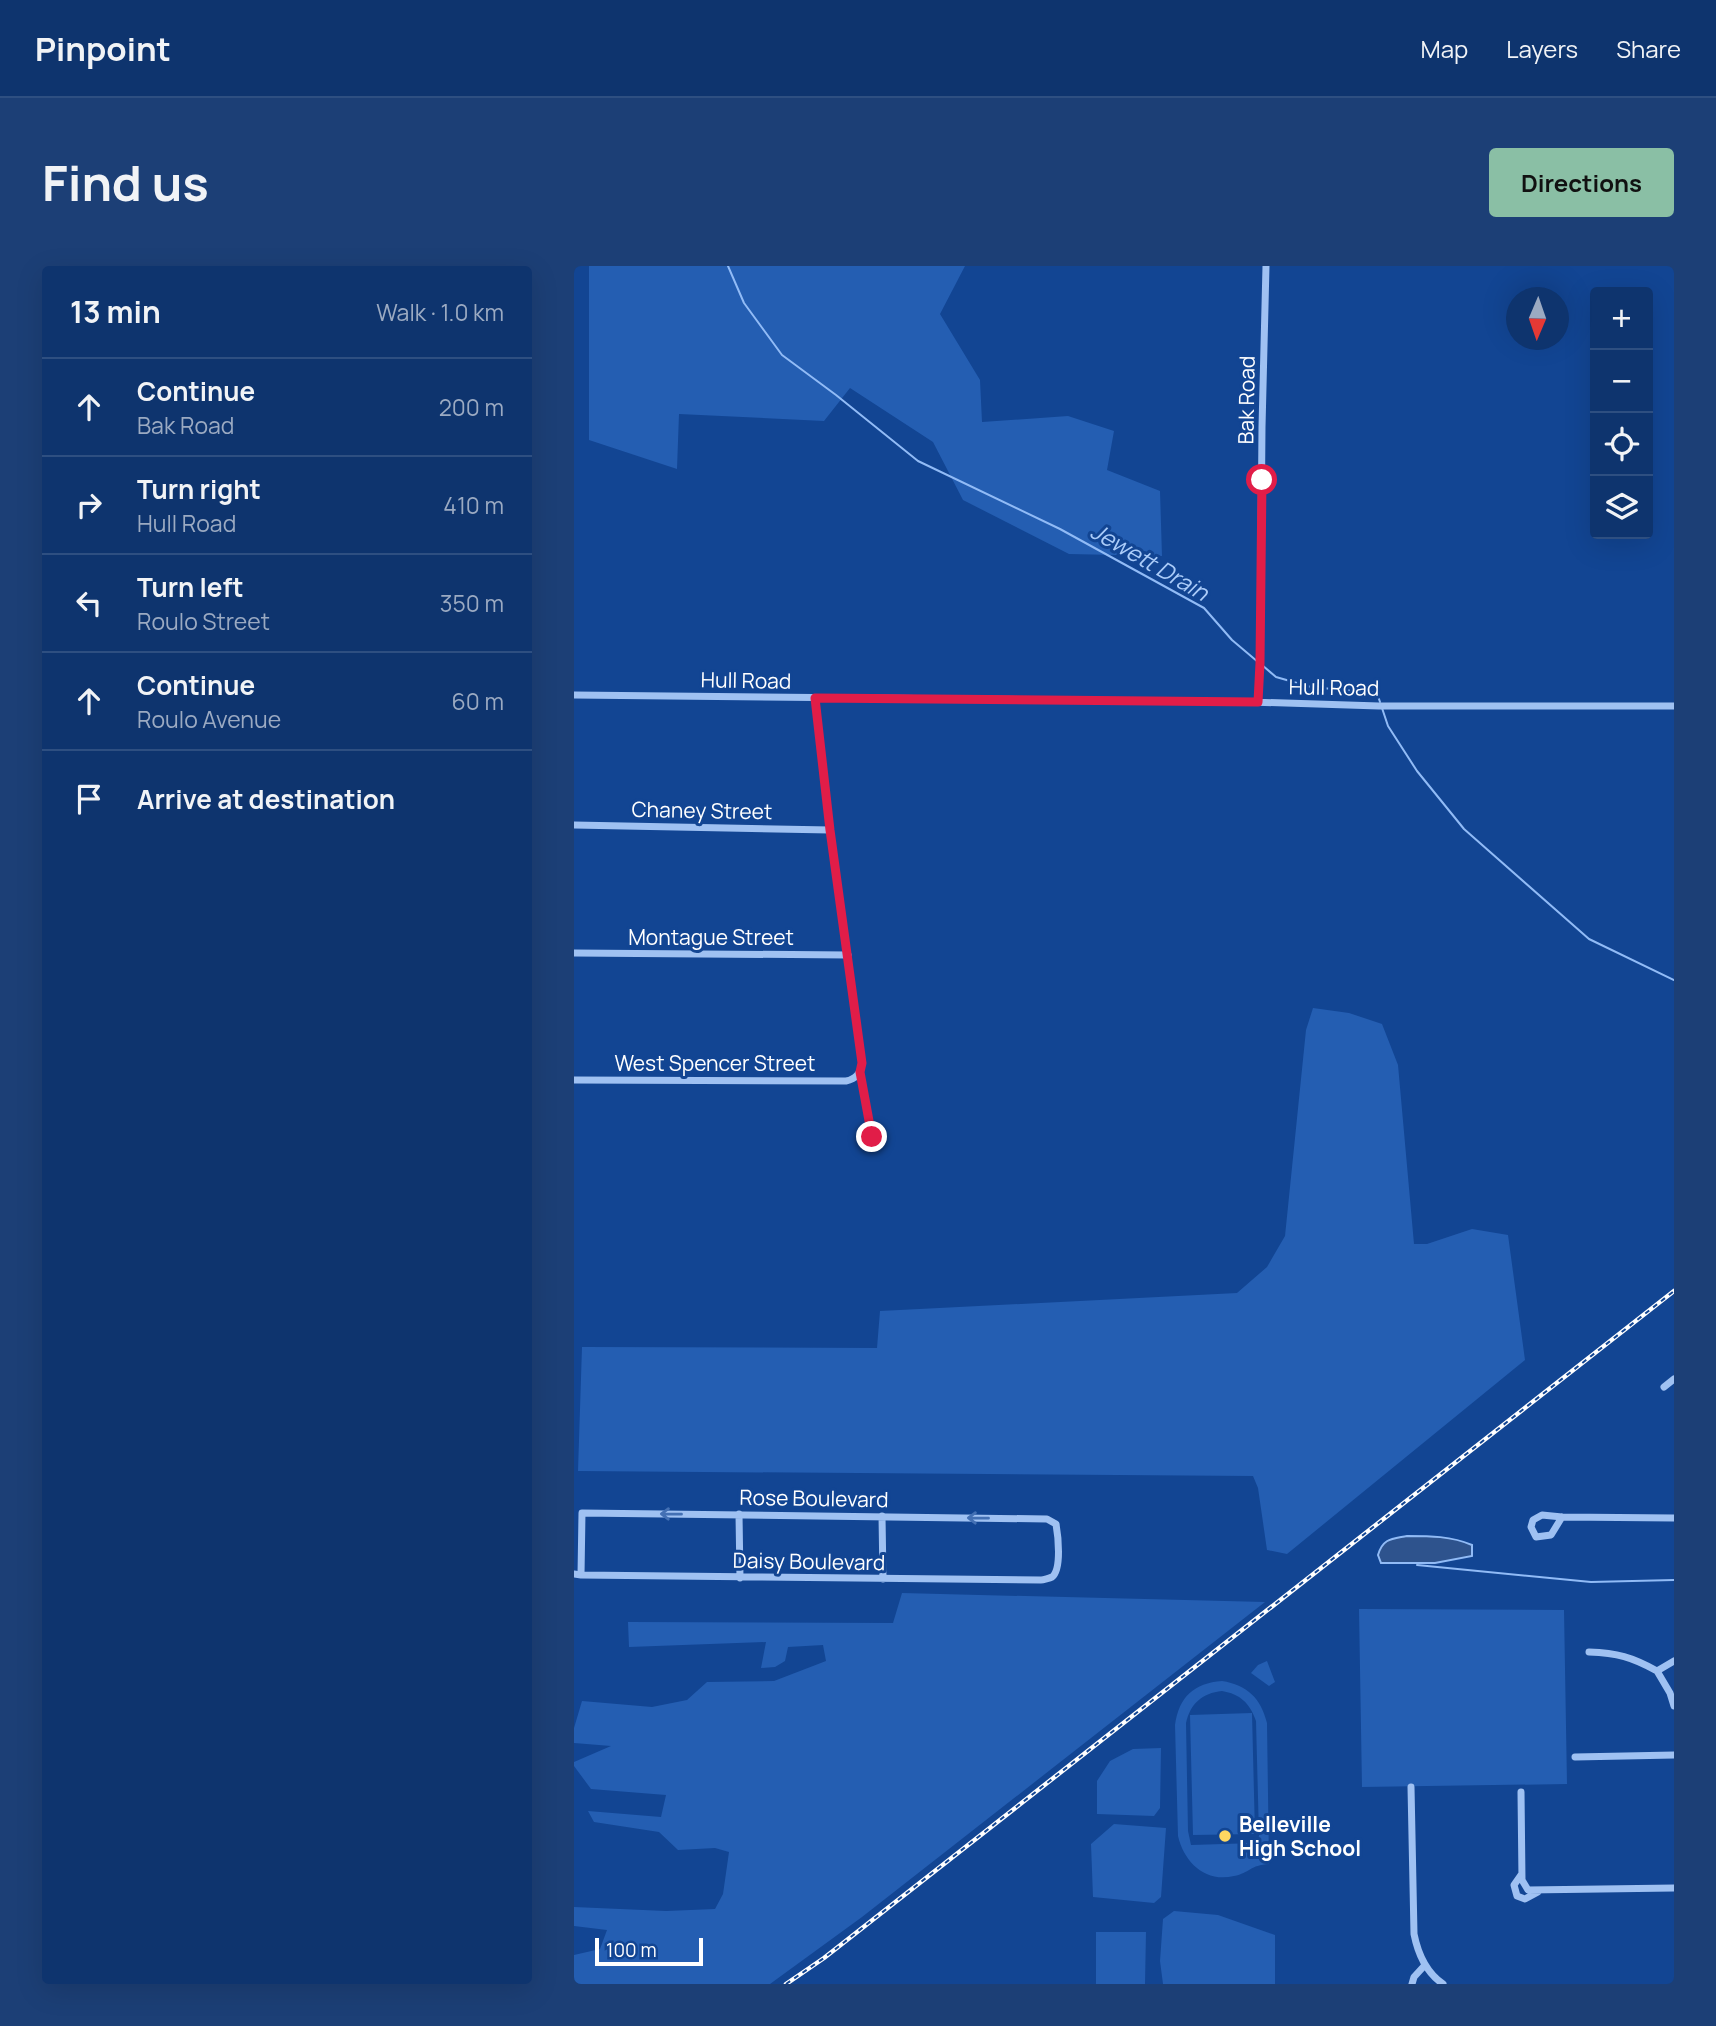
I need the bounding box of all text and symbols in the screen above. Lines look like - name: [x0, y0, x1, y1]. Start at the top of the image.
- text: Pinpoint: [35, 26, 171, 71]
- text: Map: [1421, 32, 1468, 65]
- text: Layers: [1506, 32, 1578, 65]
- text: Share: [1616, 32, 1681, 65]
- button: Directions: [1489, 148, 1674, 217]
- text: Find us: [42, 149, 209, 216]
- north arrow: [1506, 287, 1569, 350]
- map controls: [1590, 287, 1653, 539]
- button: +: [1590, 287, 1653, 350]
- text: 13 min: [70, 291, 161, 332]
- text: Walk · 1.0 km: [376, 296, 504, 328]
- button: −: [1590, 350, 1653, 413]
- street label: Bak Road: [1231, 355, 1261, 445]
- text: Continue: [137, 373, 255, 409]
- icon: ahead: [70, 388, 108, 426]
- text: 200 m: [439, 391, 504, 423]
- text: Bak Road: [137, 409, 234, 441]
- button: locate: [1590, 413, 1653, 476]
- route start: [1246, 464, 1277, 495]
- text: Turn right: [137, 471, 261, 507]
- button: layers: [1590, 476, 1653, 539]
- icon: right: [70, 486, 108, 524]
- text: 410 m: [443, 489, 504, 521]
- text: Hull Road: [137, 507, 236, 539]
- water label: Jewett Drain: [1085, 514, 1216, 608]
- text: Turn left: [137, 569, 244, 605]
- icon: left: [70, 584, 108, 622]
- text: 350 m: [440, 587, 504, 619]
- text: Roulo Street: [137, 605, 270, 637]
- street label: Hull Road: [700, 665, 792, 695]
- text: Continue: [137, 667, 255, 703]
- street label: Hull Road: [1288, 672, 1380, 702]
- icon: ahead: [70, 682, 108, 720]
- text: 60 m: [452, 685, 504, 717]
- text: Roulo Avenue: [137, 703, 281, 735]
- icon: arrive: [70, 780, 108, 818]
- text: Arrive at destination: [137, 781, 395, 817]
- street label: Chaney Street: [631, 795, 773, 825]
- street label: Montague Street: [628, 923, 794, 951]
- street label: West Spencer Street: [614, 1049, 816, 1077]
- route end: [856, 1121, 887, 1152]
- street label: Rose Boulevard: [739, 1483, 889, 1513]
- one-way arrow: [660, 1507, 683, 1520]
- one-way arrow: [967, 1511, 990, 1525]
- street label: Daisy Boulevard: [732, 1546, 886, 1576]
- place label: Belleville High School: [1239, 1810, 1361, 1862]
- marker: Belleville High School: [1217, 1828, 1233, 1844]
- scale bar: [595, 1935, 704, 1967]
- text: 100 m: [606, 1937, 657, 1963]

